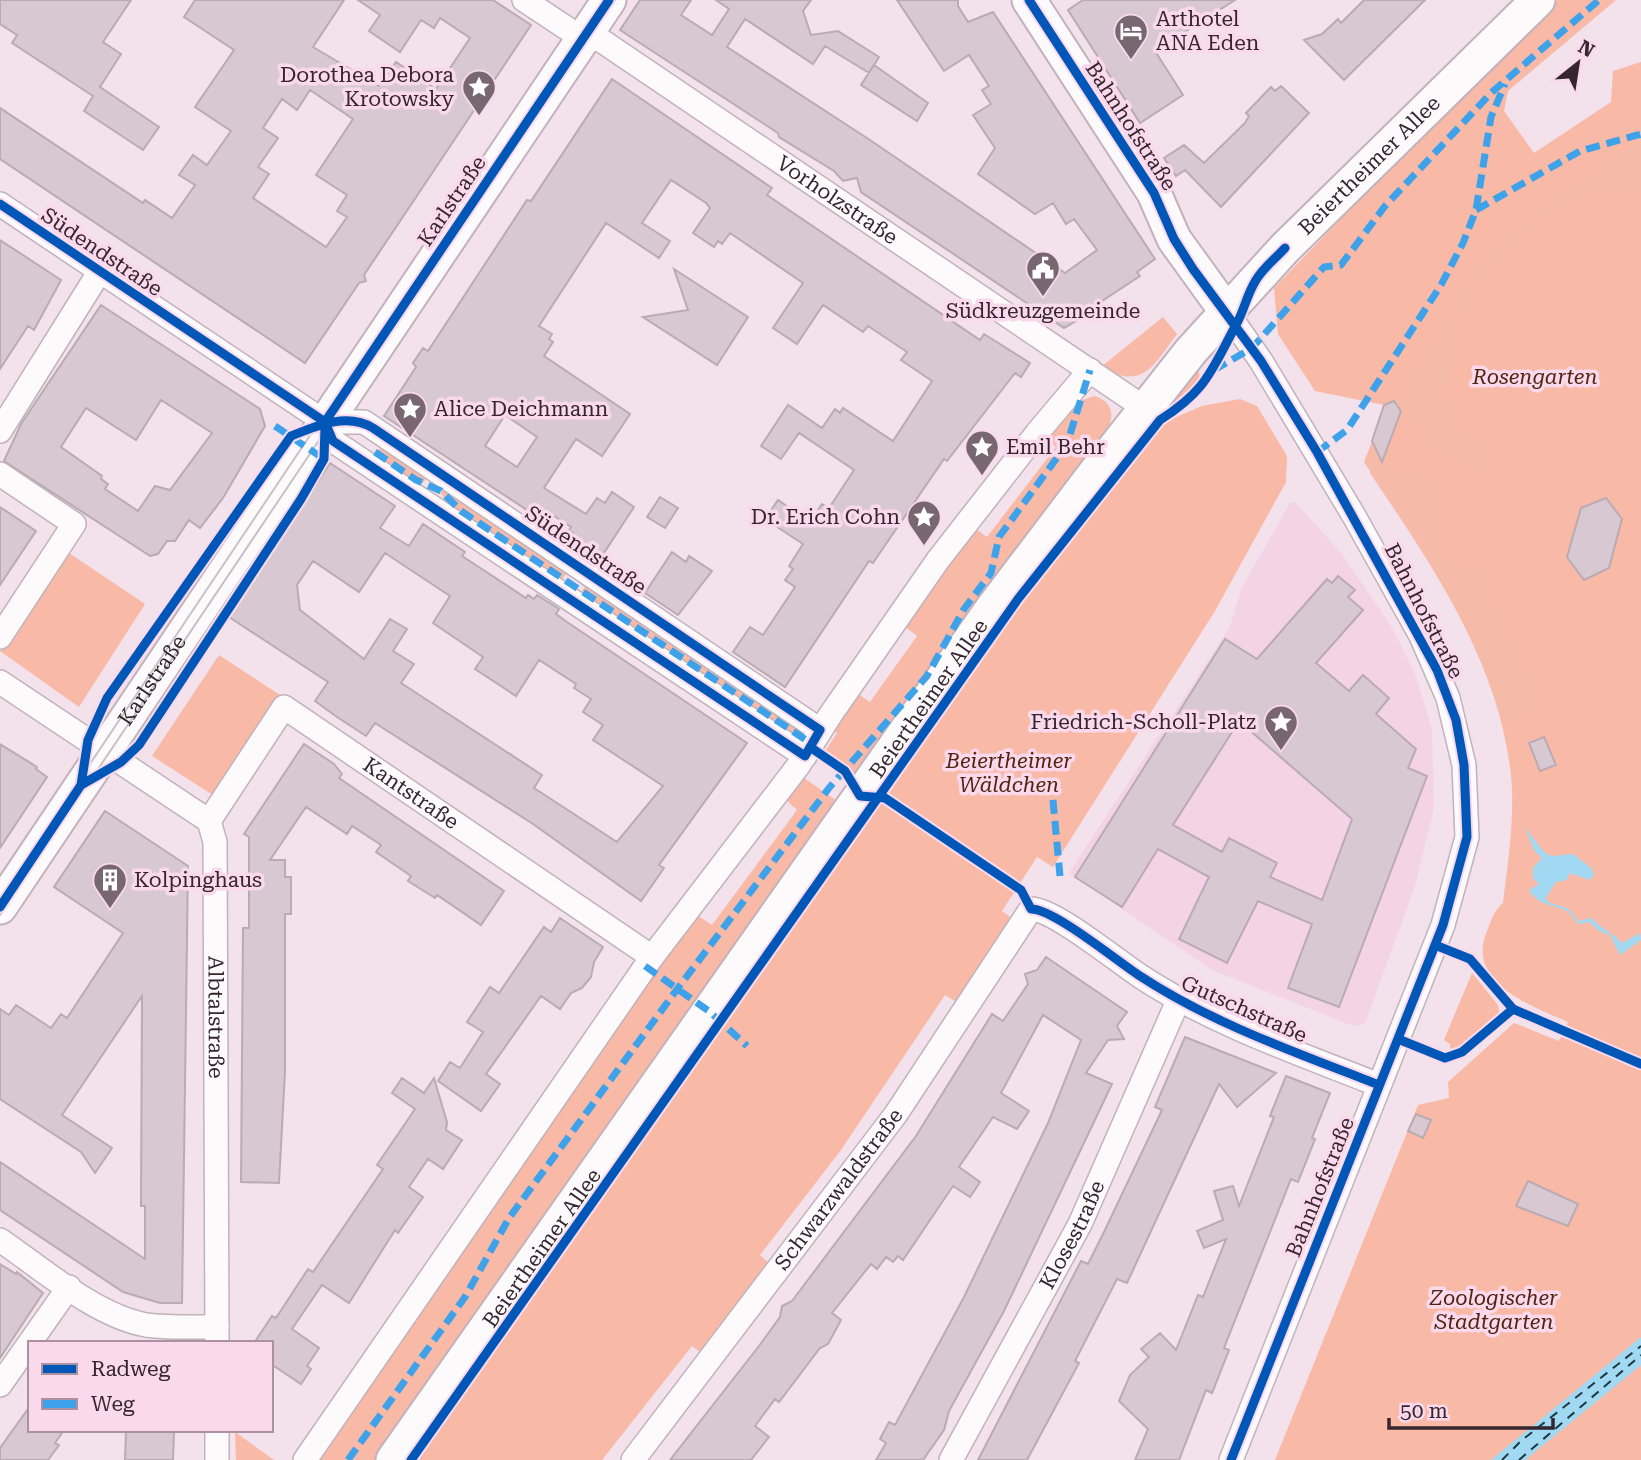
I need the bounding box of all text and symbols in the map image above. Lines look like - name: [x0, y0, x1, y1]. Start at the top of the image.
- place label: Arthotel ANA Eden: [1156, 7, 1260, 55]
- hotel icon: Arthotel ANA Eden: [1112, 12, 1150, 61]
- north arrow: [1543, 28, 1613, 98]
- text: N: [1574, 35, 1599, 63]
- street label: Bahnhofstraße: [1080, 57, 1182, 195]
- place label: Dorothea Debora Krotowsky: [280, 63, 455, 111]
- place icon: Dorothea Debora Krotowsky: [460, 68, 498, 117]
- street label: Beiertheimer Allee: [1294, 91, 1445, 240]
- street label: Karlstraße: [413, 151, 491, 251]
- street label: Vorholzstraße: [772, 151, 902, 249]
- street label: Südendstraße: [37, 203, 167, 301]
- public building icon: Südkreuzgemeinde: [1024, 249, 1062, 298]
- place label: Südkreuzgemeinde: [946, 299, 1140, 323]
- park label: Rosengarten: [1472, 365, 1597, 389]
- place icon: Alice Deichmann: [391, 390, 429, 439]
- place label: Alice Deichmann: [434, 397, 609, 421]
- place icon: Emil Behr: [963, 428, 1001, 477]
- place label: Emil Behr: [1006, 435, 1105, 459]
- place icon: Dr. Erich Cohn: [905, 498, 943, 547]
- street label: Südendstraße: [521, 501, 651, 599]
- place label: Dr. Erich Cohn: [751, 505, 900, 529]
- street label: Bahnhofstraße: [1380, 539, 1468, 683]
- street label: Beiertheimer Allee: [865, 615, 993, 782]
- street label: Karlstraße: [113, 631, 191, 730]
- place icon: Friedrich-Scholl-Platz: [1262, 703, 1300, 752]
- place label: Friedrich-Scholl-Platz: [1031, 710, 1256, 734]
- park label: Beiertheimer Wäldchen: [945, 749, 1072, 797]
- street label: Kantstraße: [359, 752, 463, 834]
- building icon: Kolpinghaus: [91, 861, 129, 910]
- place label: Kolpinghaus: [134, 868, 262, 892]
- street label: Albtalstraße: [203, 956, 228, 1079]
- street label: Gutschstraße: [1177, 971, 1311, 1047]
- street label: Schwarzwaldstraße: [770, 1104, 908, 1275]
- street label: Bahnhofstraße: [1281, 1114, 1359, 1260]
- street label: Beiertheimer Allee: [478, 1164, 606, 1332]
- street label: Klosestraße: [1035, 1177, 1110, 1293]
- park label: Zoologischer Stadtgarten: [1429, 1286, 1558, 1334]
- legend: [28, 1341, 273, 1432]
- text: Radweg: [91, 1357, 170, 1381]
- scale bar: [1389, 1386, 1554, 1430]
- text: Weg: [91, 1392, 135, 1416]
- text: 50 m: [1400, 1399, 1448, 1423]

